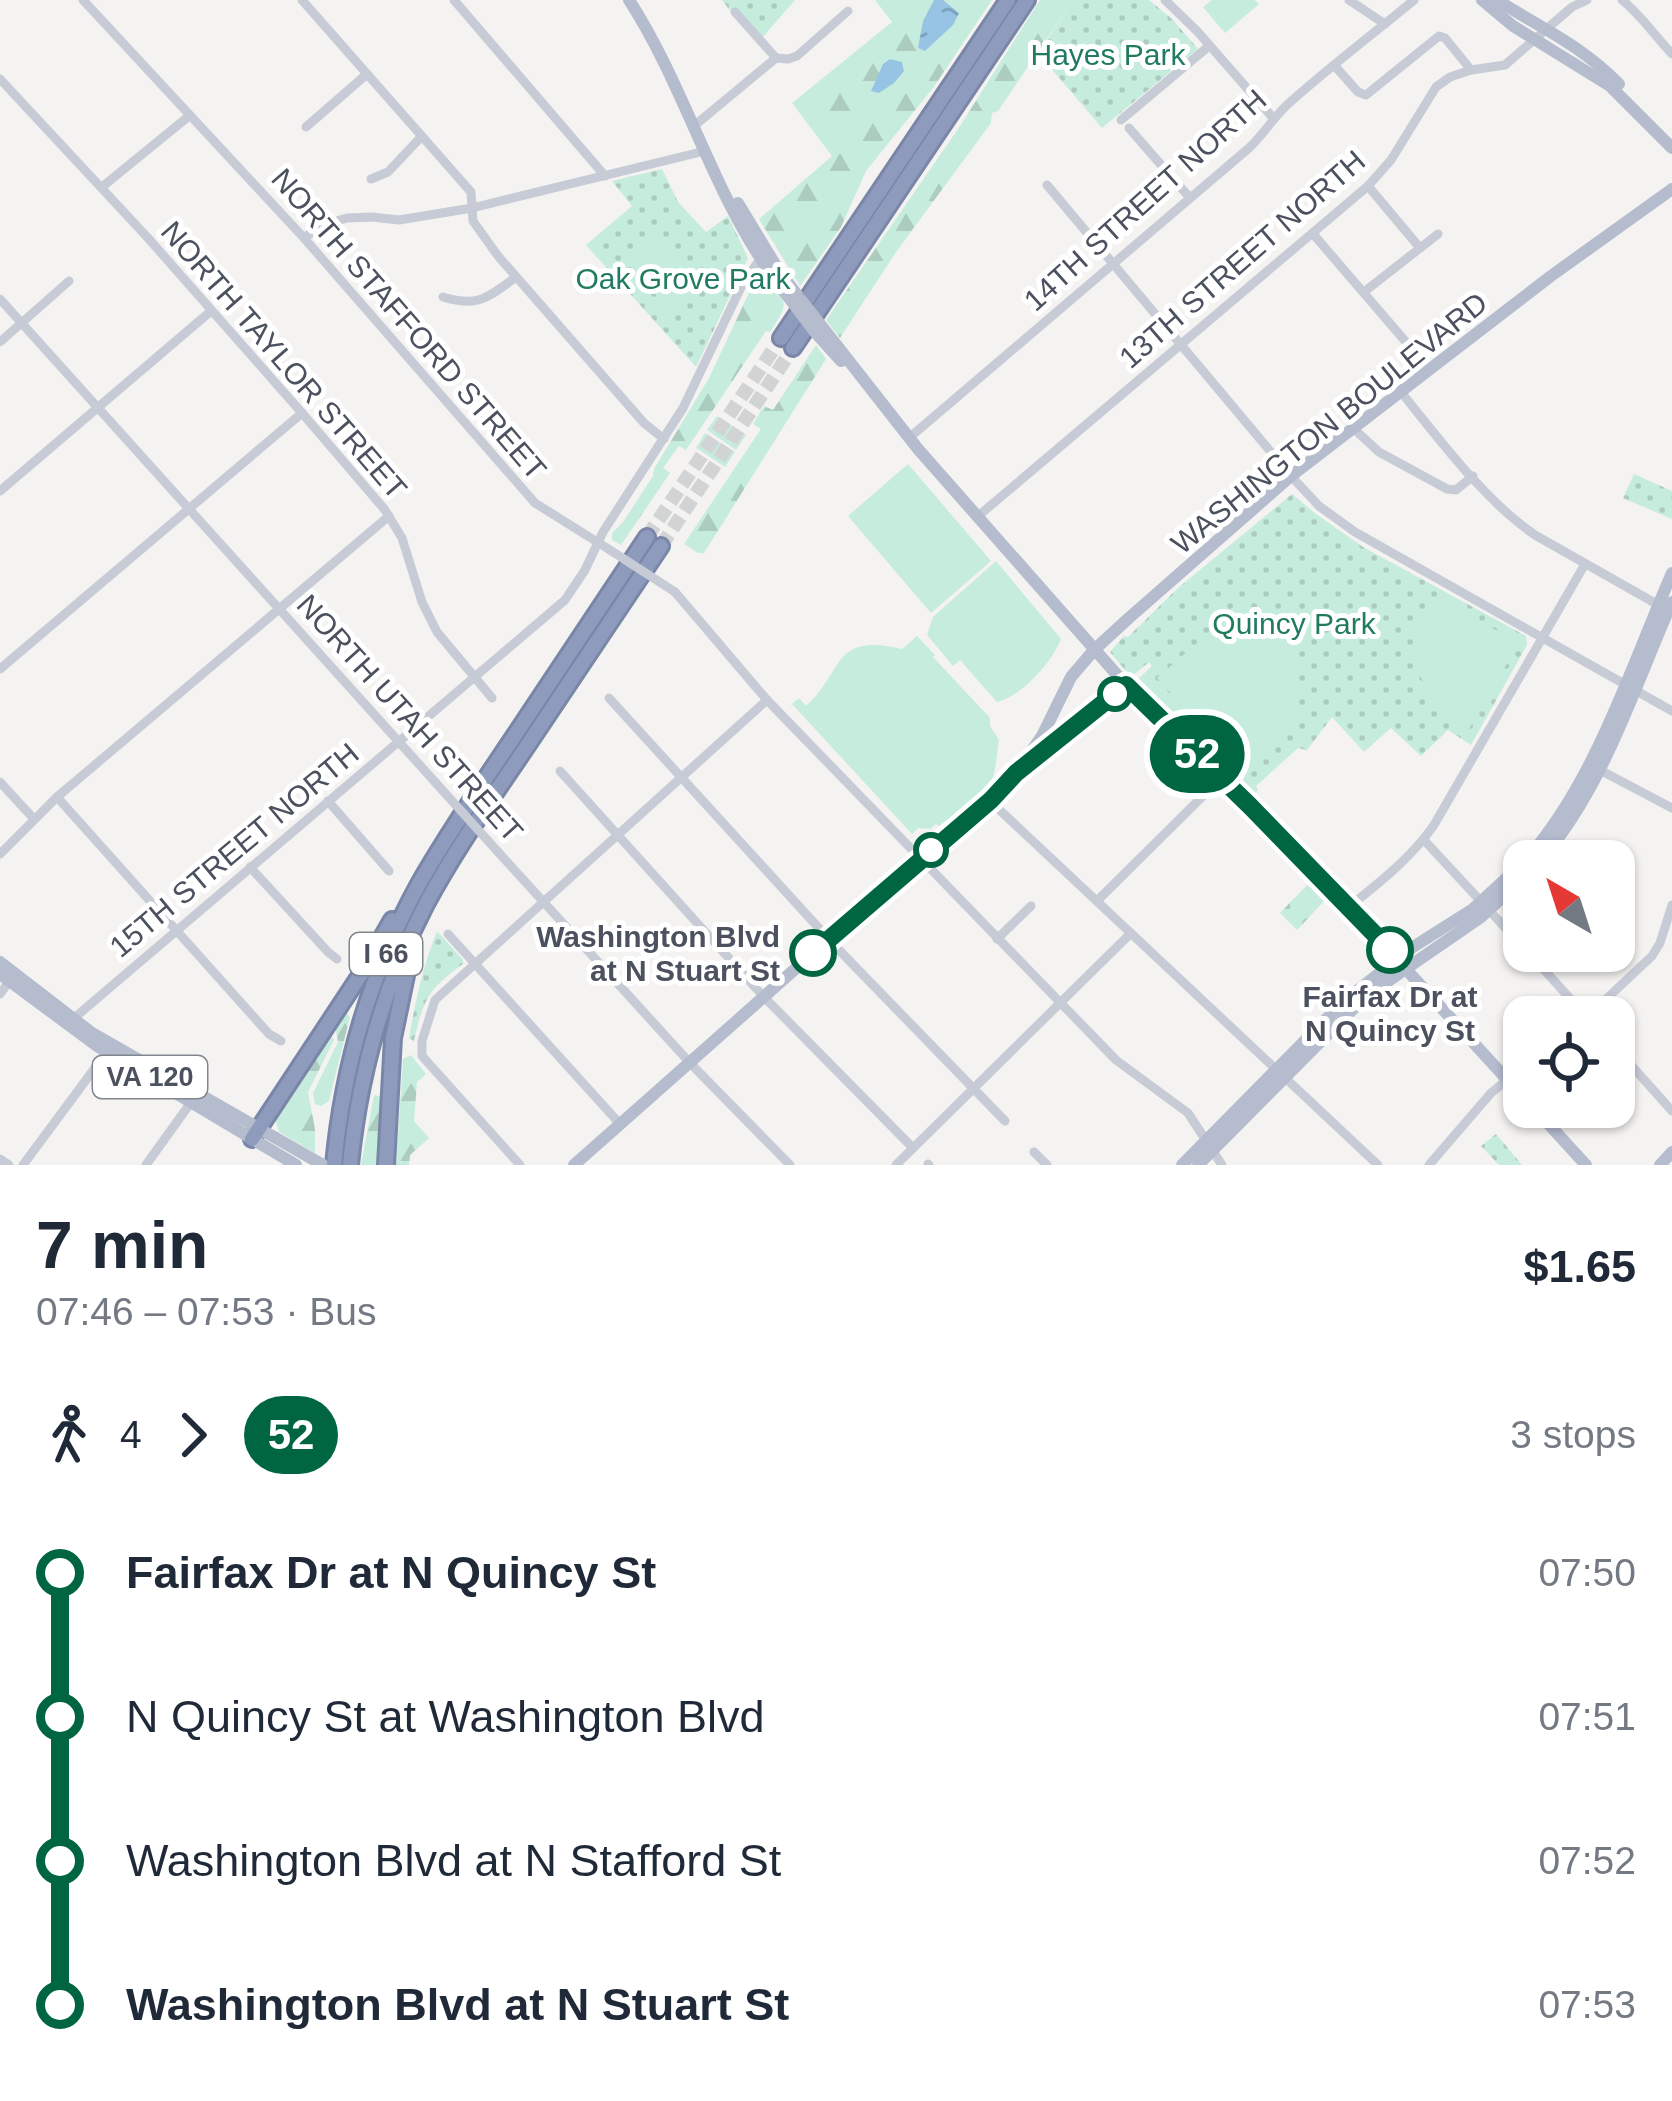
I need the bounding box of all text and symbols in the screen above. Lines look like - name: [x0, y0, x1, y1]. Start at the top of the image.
- park label: Hayes Park: [1030, 38, 1187, 71]
- street label: 14TH STREET NORTH: [1017, 83, 1273, 317]
- street label: 13TH STREET NORTH: [1113, 144, 1371, 374]
- street label: NORTH STAFFORD STREET: [265, 162, 553, 486]
- street label: NORTH TAYLOR STREET: [155, 215, 413, 505]
- park label: Oak Grove Park: [575, 262, 792, 295]
- street label: WASHINGTON BOULEVARD: [1165, 286, 1493, 560]
- street label: NORTH UTAH STREET: [290, 588, 530, 848]
- park label: Quincy Park: [1212, 607, 1377, 640]
- unlabelled marker: [1099, 678, 1131, 710]
- line badge: 52: [1143, 715, 1251, 793]
- text: 52: [1174, 730, 1220, 777]
- street label: 15TH STREET NORTH: [103, 736, 365, 964]
- unlabelled marker: [915, 834, 947, 866]
- north arrow: [1503, 840, 1635, 972]
- map controls: [1503, 840, 1635, 1128]
- place label: Washington Blvd at N Stuart St: [536, 920, 780, 987]
- marker: Fairfax Dr at N Quincy St: [1368, 928, 1412, 972]
- marker: Washington Blvd at N Stuart St: [791, 931, 835, 975]
- road number: I 66: [350, 933, 422, 975]
- place label: Fairfax Dr at N Quincy St: [1302, 980, 1478, 1047]
- button: locate: [1503, 996, 1635, 1128]
- road number: VA 120: [93, 1056, 207, 1098]
- text: 7 min: [36, 1208, 208, 1282]
- text: $1.65: [1523, 1241, 1636, 1292]
- text: 07:46 – 07:53 · Bus: [36, 1290, 376, 1333]
- icon: walk: [36, 1402, 102, 1468]
- icon: forward: [160, 1402, 226, 1468]
- text: 52: [268, 1411, 314, 1458]
- text: 4: [120, 1413, 142, 1456]
- text: 3 stops: [1510, 1413, 1636, 1456]
- text: Fairfax Dr at N Quincy St: [126, 1547, 656, 1598]
- text: 07:50: [1538, 1551, 1636, 1594]
- text: N Quincy St at Washington Blvd: [126, 1691, 765, 1742]
- text: 07:51: [1538, 1695, 1636, 1738]
- text: Washington Blvd at N Stafford St: [126, 1835, 781, 1886]
- text: 07:52: [1538, 1839, 1636, 1882]
- text: Washington Blvd at N Stuart St: [126, 1979, 789, 2030]
- text: 07:53: [1538, 1983, 1636, 2026]

